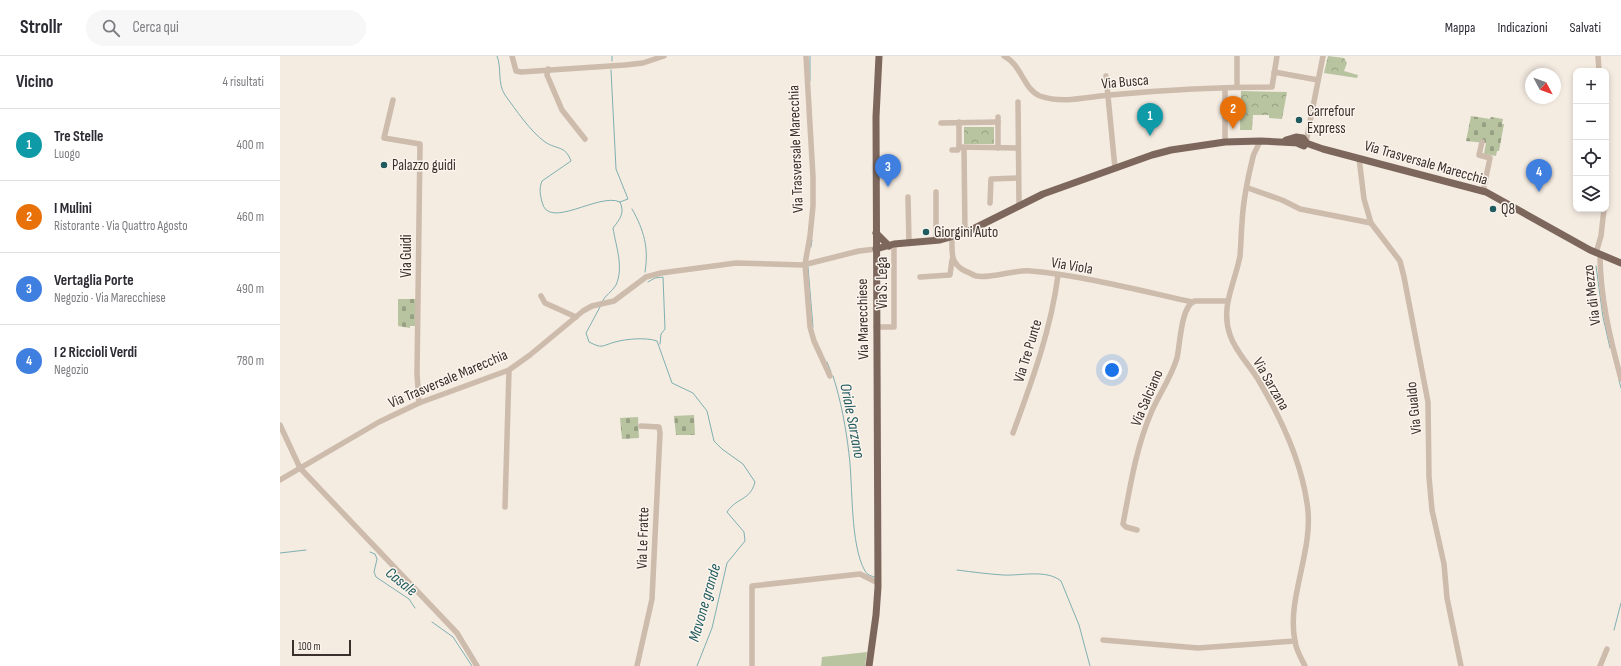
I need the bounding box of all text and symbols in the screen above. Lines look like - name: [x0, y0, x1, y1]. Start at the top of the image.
- search box: [86, 10, 366, 46]
- text: Strollr: [20, 16, 62, 39]
- icon: search: [100, 17, 122, 39]
- text: Cerca qui: [132, 18, 179, 37]
- text: Mappa: [1445, 19, 1475, 36]
- text: Indicazioni: [1497, 19, 1548, 36]
- text: Salvati: [1570, 19, 1601, 36]
- north arrow: [1525, 68, 1561, 104]
- map controls: [1573, 68, 1609, 212]
- button: +: [1573, 68, 1609, 104]
- street label: Via Busca: [1100, 70, 1150, 94]
- text: Vicino: [16, 72, 53, 92]
- text: 4 risultati: [223, 74, 264, 90]
- street label: Via Trasversale Marecchia: [784, 85, 808, 213]
- pin: 2: [1220, 96, 1246, 129]
- place label: Carrefour Express: [1307, 102, 1356, 138]
- pin: 1: [1137, 103, 1163, 136]
- button: −: [1573, 104, 1609, 140]
- marker: Carrefour Express: [1294, 115, 1304, 125]
- text: Tre Stelle: [54, 127, 103, 146]
- street label: Via Trasversale Marecchia: [1362, 136, 1490, 190]
- text: 1: [26, 137, 32, 153]
- text: 400 m: [237, 137, 264, 153]
- button: locate: [1573, 140, 1609, 176]
- text: Luogo: [54, 146, 80, 162]
- pin: 3: [875, 154, 901, 187]
- place label: Palazzo guidi: [392, 156, 456, 175]
- pin: 4: [1526, 159, 1552, 192]
- marker: Palazzo guidi: [379, 160, 389, 170]
- button: layers: [1573, 176, 1609, 212]
- text: I Mulini: [54, 199, 92, 218]
- place label: Q8: [1501, 200, 1515, 219]
- marker: Q8: [1488, 204, 1498, 214]
- text: 2: [26, 209, 32, 225]
- text: 460 m: [237, 209, 264, 225]
- text: Ristorante · Via Quattro Agosto: [54, 218, 188, 234]
- place label: Giorgini Auto: [934, 223, 998, 242]
- marker: Giorgini Auto: [921, 227, 931, 237]
- street label: Via Guidi: [397, 234, 416, 278]
- street label: Via Viola: [1050, 253, 1095, 279]
- street label: Via S. Lega: [873, 257, 892, 309]
- street label: Via di Mezzo: [1579, 264, 1605, 326]
- text: Vertaglia Porte: [54, 271, 134, 290]
- street label: Via Marecchiese: [853, 278, 873, 360]
- text: 3: [26, 281, 32, 297]
- text: 490 m: [237, 281, 264, 297]
- text: Negozio · Via Marecchiese: [54, 290, 166, 306]
- street label: Via Tre Punte: [1009, 317, 1047, 385]
- text: I 2 Riccioli Verdi: [54, 343, 137, 362]
- street label: Via Trasversale Marecchia: [386, 345, 511, 413]
- text: 4: [26, 353, 32, 369]
- text: 780 m: [237, 353, 264, 369]
- street label: Via Sarzana: [1248, 354, 1294, 414]
- your location: [1102, 360, 1122, 380]
- text: Negozio: [54, 362, 89, 378]
- street label: Via Salciano: [1127, 367, 1167, 429]
- street label: Via Gualdo: [1402, 381, 1426, 435]
- water label: Oriale Sarzano: [835, 382, 869, 461]
- street label: Via Le Fratte: [632, 507, 654, 569]
- water label: Mavone grande: [685, 562, 725, 644]
- water label: Casale: [381, 564, 421, 600]
- scale bar: [292, 638, 351, 657]
- text: 100 m: [298, 640, 320, 653]

